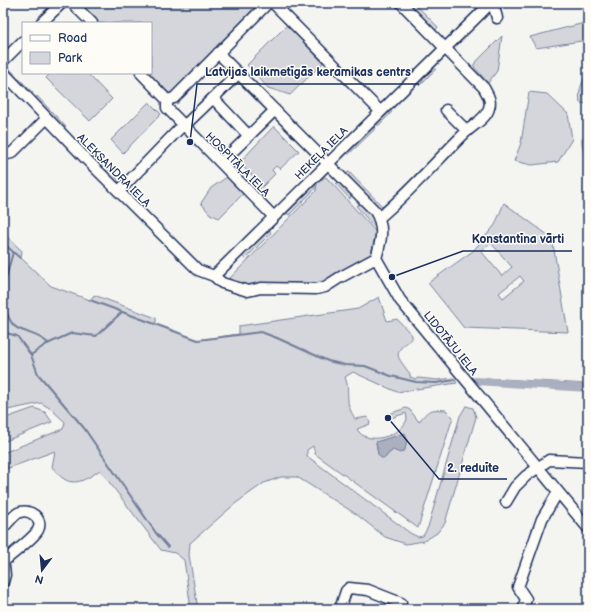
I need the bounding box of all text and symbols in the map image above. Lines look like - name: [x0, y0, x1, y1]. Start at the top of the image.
- legend: [22, 22, 152, 74]
- text: Road: [58, 31, 87, 46]
- text: Park: [58, 51, 82, 66]
- callout: Latvijas laikmetīgās keramikas centrs: [197, 60, 419, 84]
- text: Latvijas laikmetīgās keramikas centrs: [205, 65, 411, 80]
- street label: HEKEĻA IELA: [292, 124, 351, 182]
- street label: HOSPITĀĻA IELA: [203, 129, 273, 199]
- street label: ALEKSANDRA IELA: [74, 131, 153, 210]
- callout: Konstantīna vārti: [463, 227, 572, 251]
- text: Konstantīna vārti: [472, 232, 564, 247]
- street label: LIDOTĀJU IELA: [421, 308, 481, 378]
- callout: 2. reduīte: [439, 455, 507, 479]
- text: 2. reduīte: [447, 461, 499, 476]
- north arrow: [22, 550, 62, 590]
- text: N: [34, 572, 45, 587]

